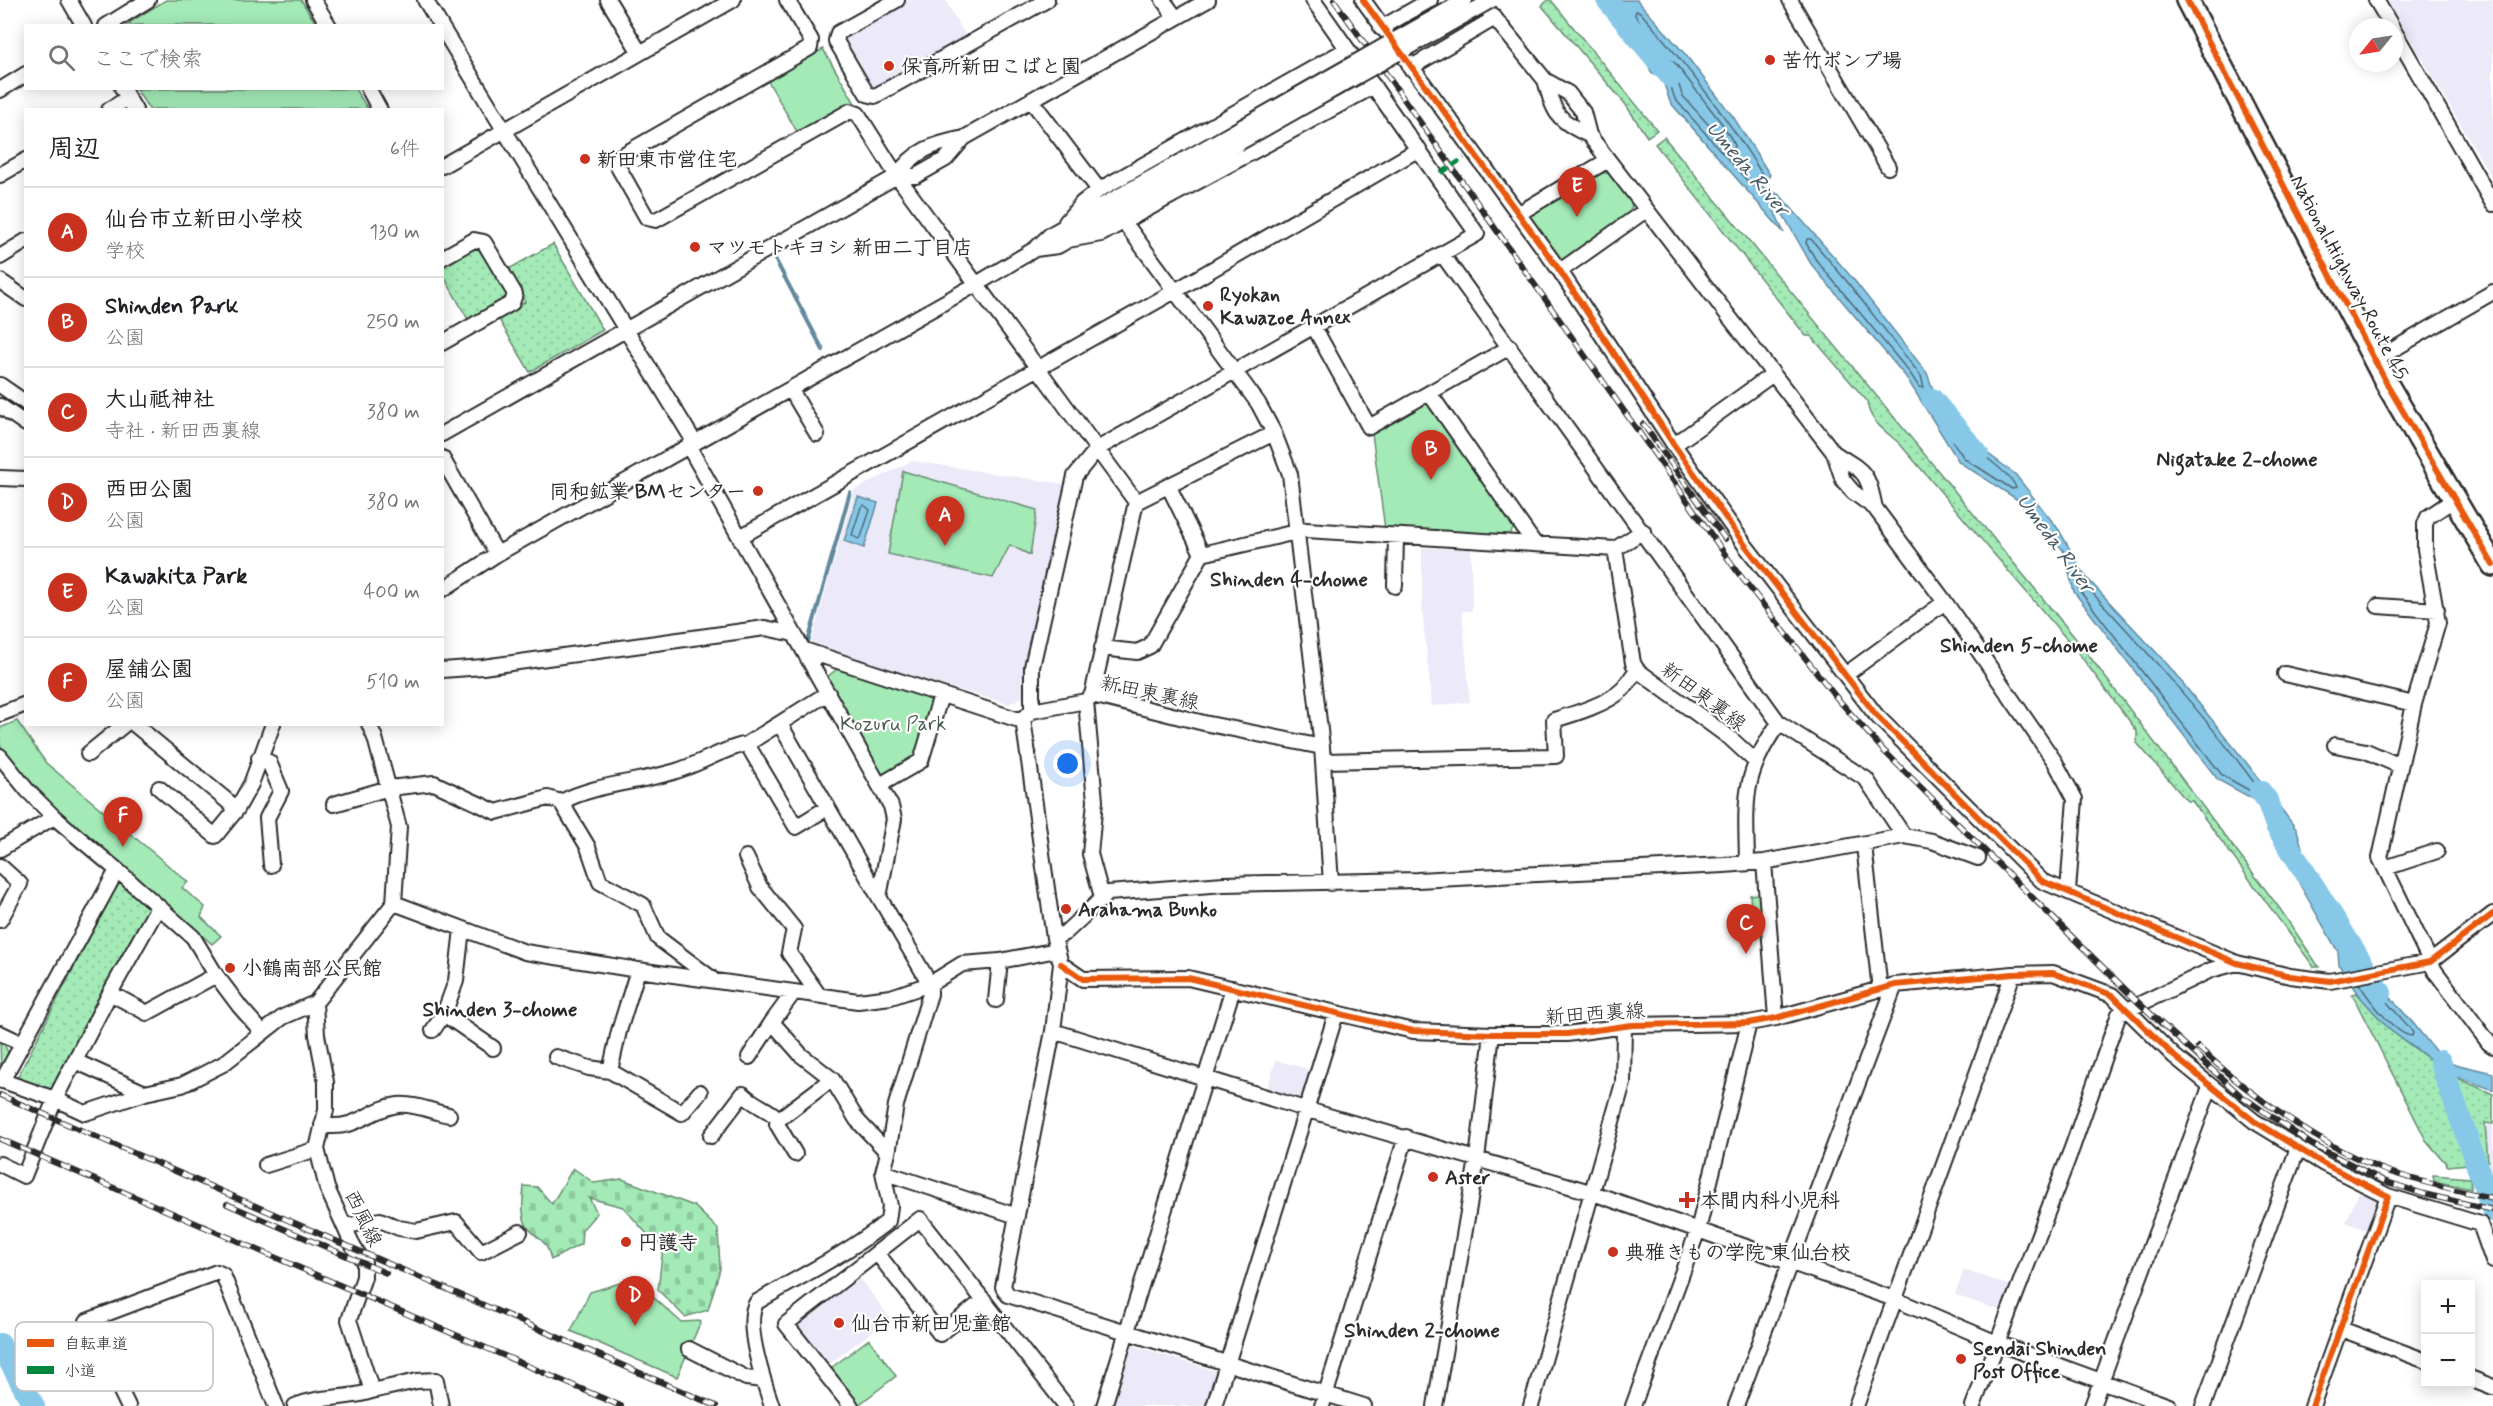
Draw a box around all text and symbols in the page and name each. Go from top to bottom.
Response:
north arrow [2349,18,2403,72]
search box [24,24,444,90]
icon: search [45,41,78,74]
text: ここで検索 [93,46,203,74]
place label: 苦竹ポンプ場 [1782,48,1902,75]
marker: 苦竹ポンプ場 [1763,53,1777,67]
place label: 保育所新田こばと園 [901,54,1081,81]
marker: 保育所新田こばと園 [882,59,896,73]
water label: Umeda River [1699,115,1797,225]
text: 周辺 [48,133,100,167]
text: 6件 [390,136,420,163]
place label: 新田東市営住宅 [597,147,737,174]
marker: 新田東市営住宅 [578,152,592,166]
pin: E [1558,168,1596,217]
street label: National Highway Route 45 [2283,170,2414,385]
text: 仙台市立新田小学校 [105,206,303,234]
text: A [61,219,74,246]
text: 130 m [369,219,420,246]
place label: マツモトキヨシ 新田二丁目店 [707,235,972,262]
text: 学校 [105,238,145,265]
marker: マツモトキヨシ 新田二丁目店 [688,240,702,254]
place label: Ryokan Kawazoe Annex [1220,282,1351,332]
text: Shinden Park [105,293,239,321]
marker: Ryokan Kawazoe Annex [1201,299,1215,313]
text: B [61,309,74,336]
text: 250 m [366,309,420,336]
text: 公園 [105,325,145,352]
text: 大山祗神社 [105,386,215,414]
text: C [60,399,75,426]
text: 380 m [367,399,420,426]
text: 寺社 · 新田西裏線 [105,418,260,445]
pin: B [1412,430,1450,480]
district label: Nigatake 2-chome [2156,446,2318,476]
text: 西田公園 [105,476,193,504]
place label: 同和鉱業 BMセンター [549,479,746,506]
marker: 同和鉱業 BMセンター [751,484,765,498]
text: D [61,489,74,516]
text: 380 m [367,489,420,516]
water label: Umeda River [2010,489,2102,601]
pin: A [926,496,964,546]
text: 公園 [105,508,145,535]
text: Kawakita Park [105,563,247,591]
district label: Shinden 4-chome [1210,566,1368,594]
text: E [62,579,73,606]
text: 400 m [364,579,420,606]
text: 公園 [105,595,145,622]
district label: Shinden 5-chome [1940,632,2098,660]
text: 屋舗公園 [105,656,193,684]
street label: 新田東裏線 [1655,656,1751,738]
text: F [62,669,73,696]
text: 510 m [366,669,420,696]
street label: 新田東裏線 [1098,670,1201,717]
text: 公園 [105,688,145,715]
park label: Kozuru Park [840,711,946,738]
your location [1053,749,1082,778]
pin: F [104,798,142,847]
place label: Arahama Bunko [1078,897,1217,924]
marker: Arahama Bunko [1059,902,1073,916]
pin: C [1726,904,1766,954]
place label: 小鶴南部公民館 [242,956,382,983]
marker: 小鶴南部公民館 [223,961,237,975]
district label: Shinden 3-chome [422,996,578,1024]
street label: 新田西裏線 [1544,998,1646,1031]
place label: Aster [1445,1165,1491,1192]
marker: Aster [1426,1170,1440,1184]
street label: 西風線 [337,1186,388,1252]
place label: 本間内科小児科 [1700,1188,1840,1215]
marker: 本間内科小児科 [1678,1191,1696,1209]
place label: 円護寺 [638,1230,698,1257]
marker: 円護寺 [619,1235,633,1249]
place label: 典雅きもの学院 東仙台校 [1625,1240,1850,1267]
marker: 典雅きもの学院 東仙台校 [1606,1245,1620,1259]
pin: D [616,1276,654,1326]
map controls [2421,1280,2475,1388]
button: + [2421,1280,2475,1334]
place label: 仙台市新田児童館 [851,1311,1011,1338]
marker: 仙台市新田児童館 [832,1316,846,1330]
district label: Shinden 2-chome [1344,1317,1500,1345]
legend [15,1322,213,1391]
text: 自転車道 [64,1334,128,1355]
button: − [2421,1334,2475,1388]
place label: Sendai Shinden Post Office [1973,1336,2107,1386]
marker: Sendai Shinden Post Office [1954,1352,1968,1366]
text: 小道 [64,1361,96,1382]

